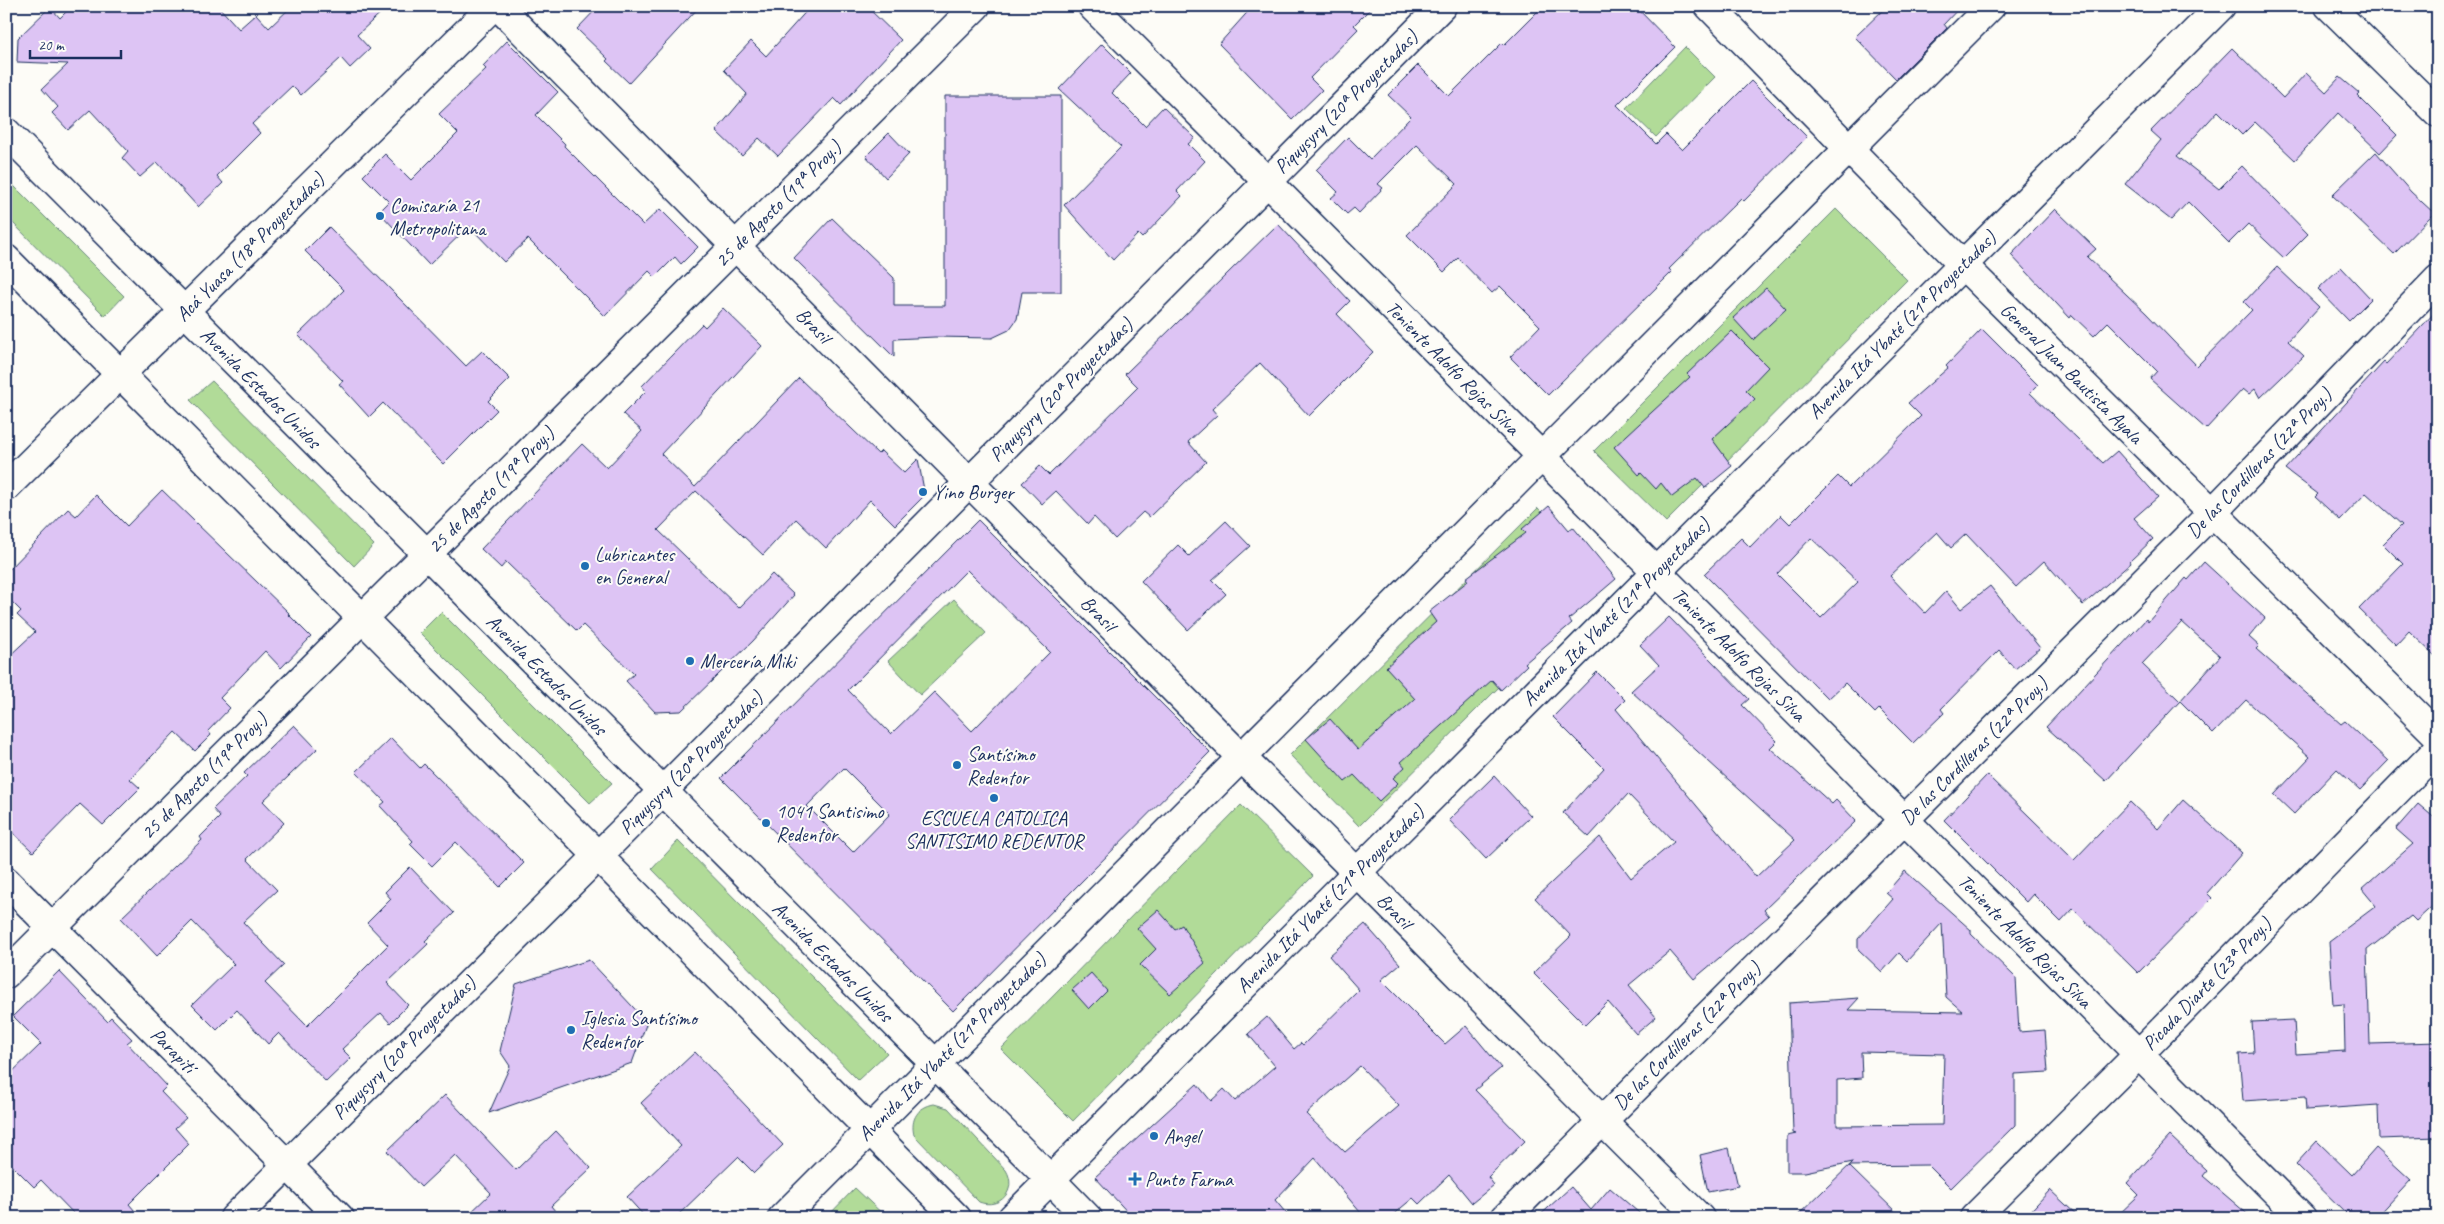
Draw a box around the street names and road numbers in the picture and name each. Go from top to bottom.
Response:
street label: Piquysyry (20ª Proyectadas) [1269,24,1424,179]
street label: 25 de Agosto (19ª Proy.) [709,134,848,273]
street label: Acá Yuasa (18ª Proyectadas) [170,166,331,327]
street label: Avenida Itá Ybaté (21ª Proyectadas) [1803,225,2002,424]
street label: Teniente Adolfo Rojas Silva [1381,295,1526,441]
street label: General Juan Bautista Ayala [1995,297,2150,450]
street label: Brasil [791,302,839,351]
street label: Piquysyry (20ª Proyectadas) [984,312,1139,467]
street label: Avenida Estados Unidos [195,322,328,455]
street label: De las Cordilleras (22ª Proy.) [2181,382,2338,543]
street label: 25 de Agosto (19ª Proy.) [422,420,561,559]
street label: Avenida Itá Ybaté (21ª Proyectadas) [1517,512,1716,711]
street label: Teniente Adolfo Rojas Silva [1667,582,1812,727]
street label: Brasil [1076,590,1124,639]
street label: Avenida Estados Unidos [481,609,614,742]
street label: De las Cordilleras (22ª Proy.) [1895,671,2054,830]
street label: Piquysyry (20ª Proyectadas) [614,685,769,840]
street label: 25 de Agosto (19ª Proy.) [135,706,274,845]
street label: Avenida Itá Ybaté (21ª Proyectadas) [1231,799,1430,998]
street label: Teniente Adolfo Rojas Silva [1953,868,2098,1014]
street label: Brasil [1372,888,1420,936]
street label: Avenida Estados Unidos [767,896,900,1028]
street label: Picada Diarte (23ª Proy.) [2137,911,2278,1056]
street label: Avenida Itá Ybaté (21ª Proyectadas) [853,947,1052,1146]
street label: De las Cordilleras (22ª Proy.) [1608,956,1767,1115]
street label: Piquysyry (20ª Proyectadas) [327,970,482,1125]
street label: Parapití [146,1022,204,1081]

